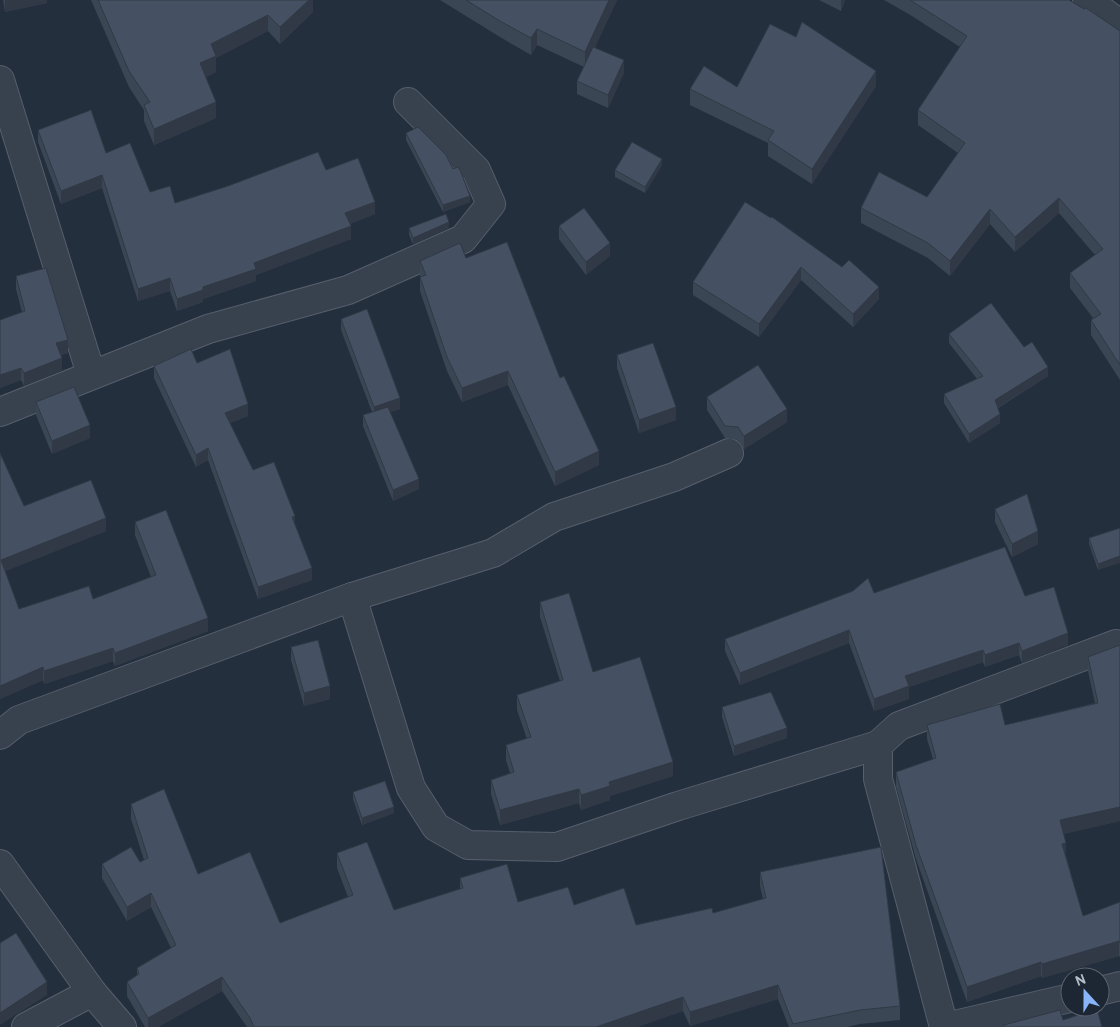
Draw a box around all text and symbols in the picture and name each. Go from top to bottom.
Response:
north arrow [1060,967,1110,1017]
text: N [1073,972,1089,991]

